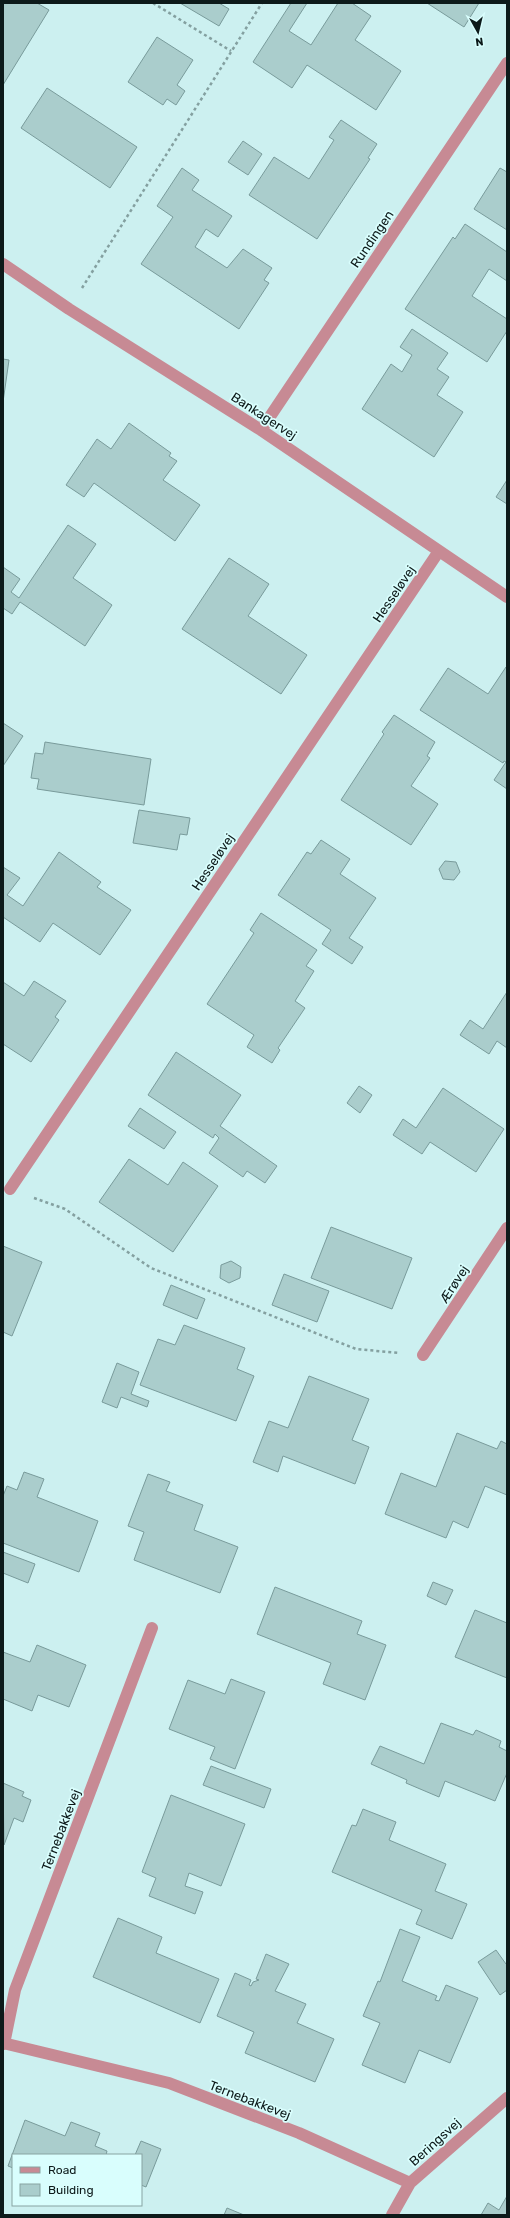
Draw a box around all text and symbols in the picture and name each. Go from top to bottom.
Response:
north arrow [458,12,498,52]
text: N [474,34,484,48]
street label: Rundingen [347,207,397,271]
street label: Bankagervej [228,389,300,444]
street label: Hesseløvej [370,563,418,625]
street label: Hesseløvej [189,831,237,893]
street label: Ærøvej [436,1262,472,1306]
street label: Ternebakkevej [39,1787,83,1873]
street label: Ternebakkevej [207,2078,293,2122]
street label: Beringsvej [406,2115,464,2170]
legend [12,2154,142,2206]
text: Road [48,2163,76,2177]
text: Building [48,2183,94,2197]

